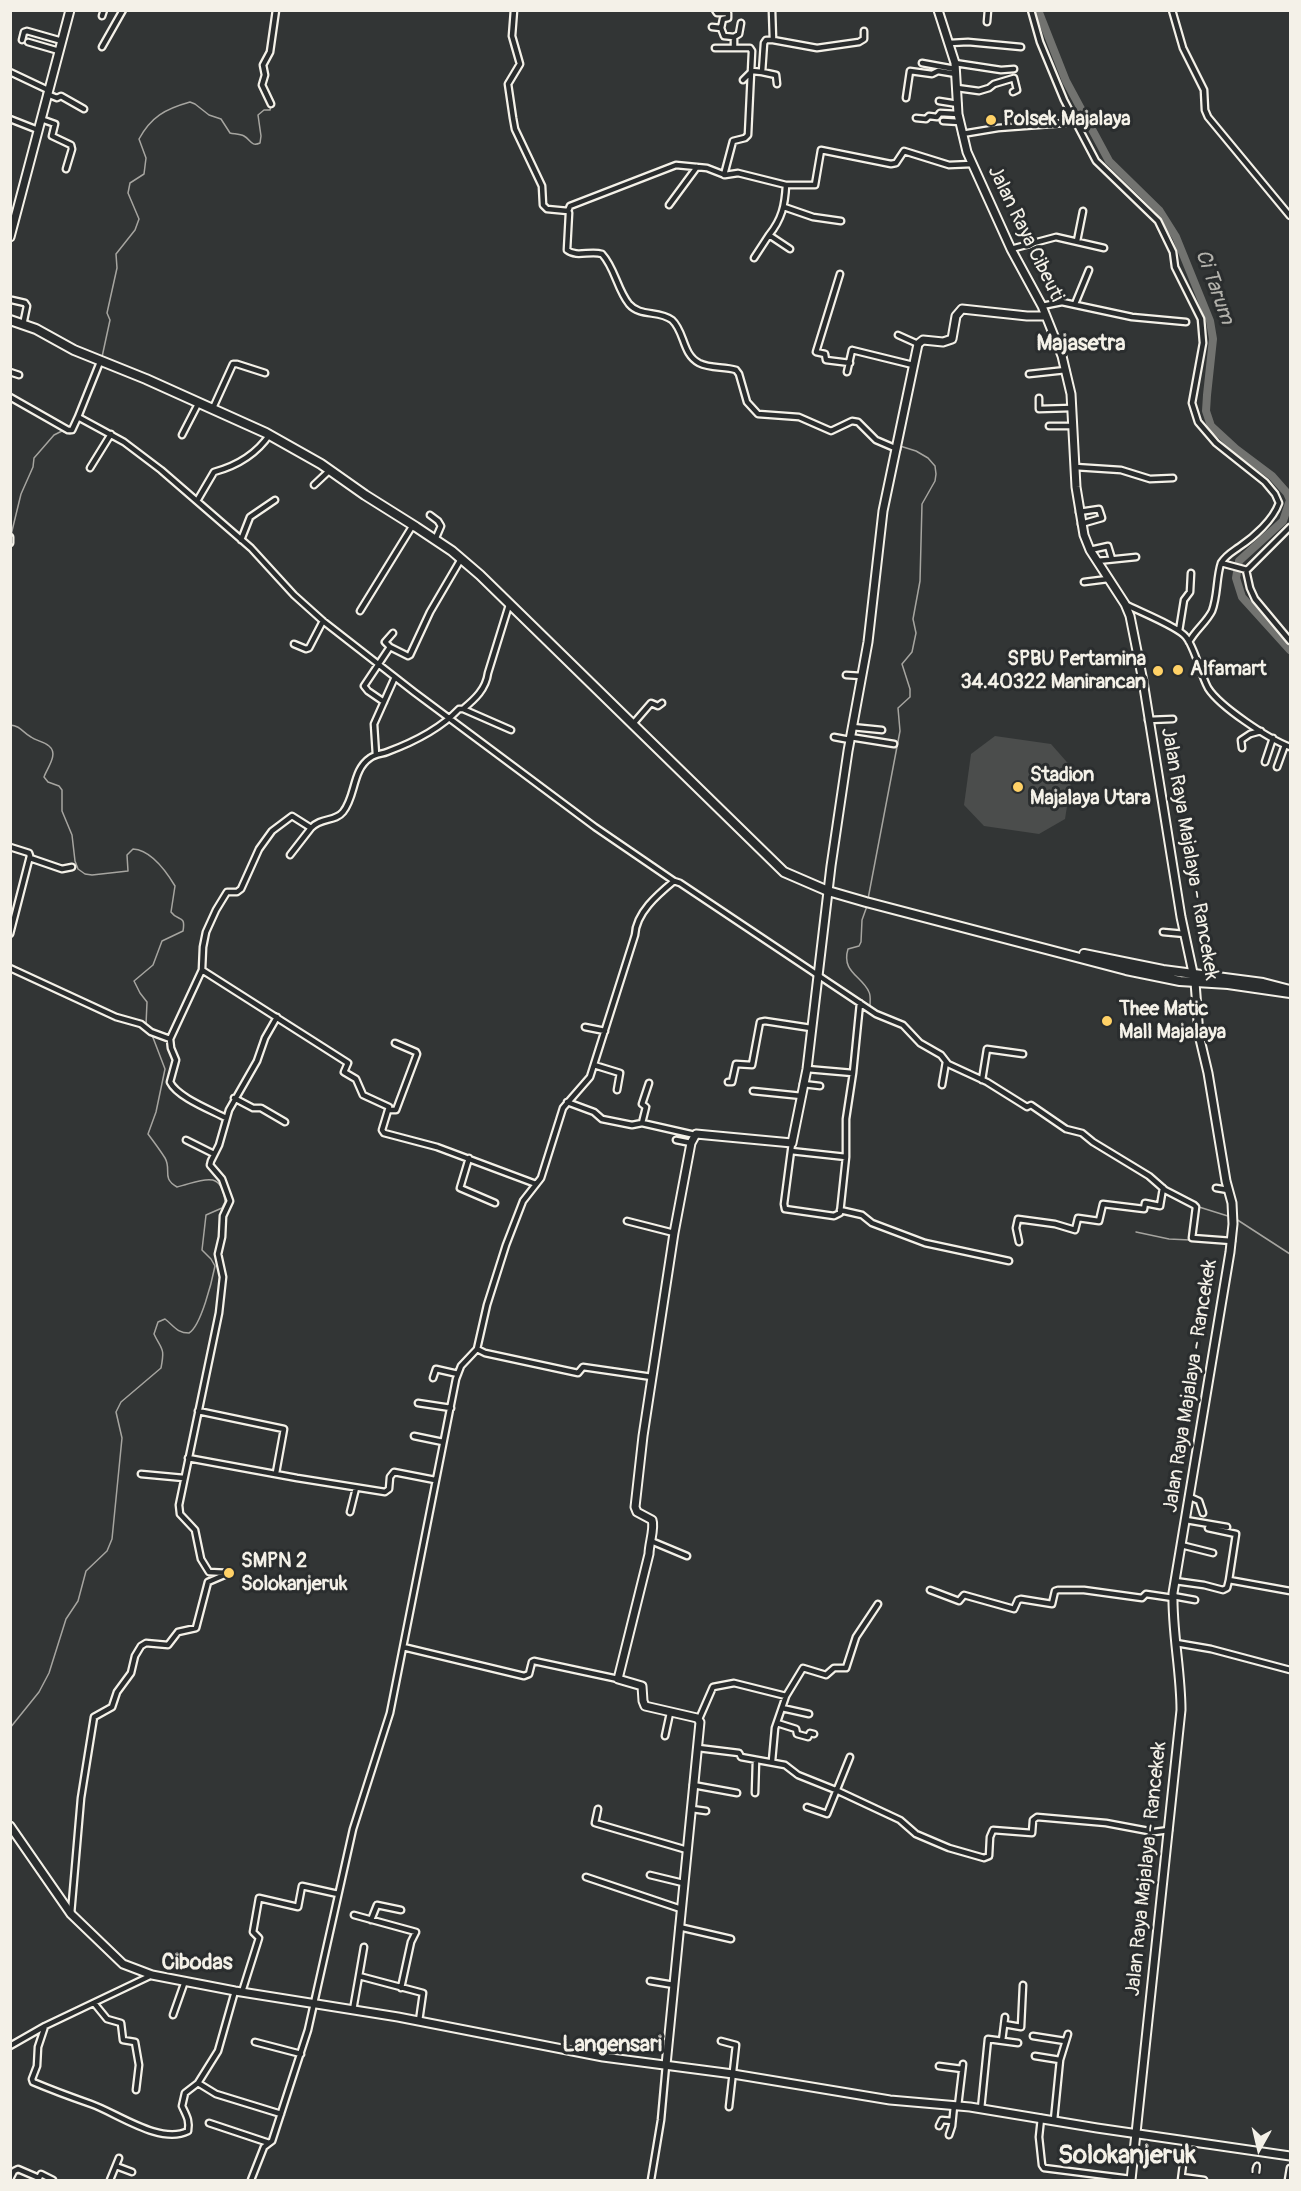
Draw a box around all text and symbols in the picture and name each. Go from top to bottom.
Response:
place label: Polsek Majalaya [1003,108,1131,132]
marker: Polsek Majalaya [984,113,998,127]
street label: Jalan Raya Cibeuti [982,162,1068,306]
water label: Ci Tarum [1189,246,1239,328]
district label: Majasetra [1037,331,1125,357]
place label: SPBU Pertamina 34.40322 Manirancan [960,648,1146,695]
place label: Alfamart [1190,658,1267,682]
marker: Alfamart [1171,663,1185,677]
marker: SPBU Pertamina 34.40322 Manirancan [1151,664,1165,678]
street label: Jalan Raya Majalaya - Rancekek [1155,726,1223,982]
place label: Stadion Majalaya Utara [1030,764,1151,811]
marker: Stadion Majalaya Utara [1011,780,1025,794]
place label: Thee Matic Mall Majalaya [1119,998,1226,1045]
marker: Thee Matic Mall Majalaya [1100,1014,1114,1028]
street label: Jalan Raya Majalaya - Rancekek [1159,1258,1223,1514]
place label: SMPN 2 Solokanjeruk [241,1550,347,1597]
marker: SMPN 2 Solokanjeruk [222,1566,236,1580]
street label: Jalan Raya Majalaya - Rancekek [1122,1740,1172,1998]
district label: Cibodas [162,1950,232,1976]
district label: Langensari [562,2032,662,2058]
north arrow [1229,2119,1289,2179]
district label: Solokanjeruk [1058,2140,1196,2172]
text: U [1250,2156,1263,2177]

